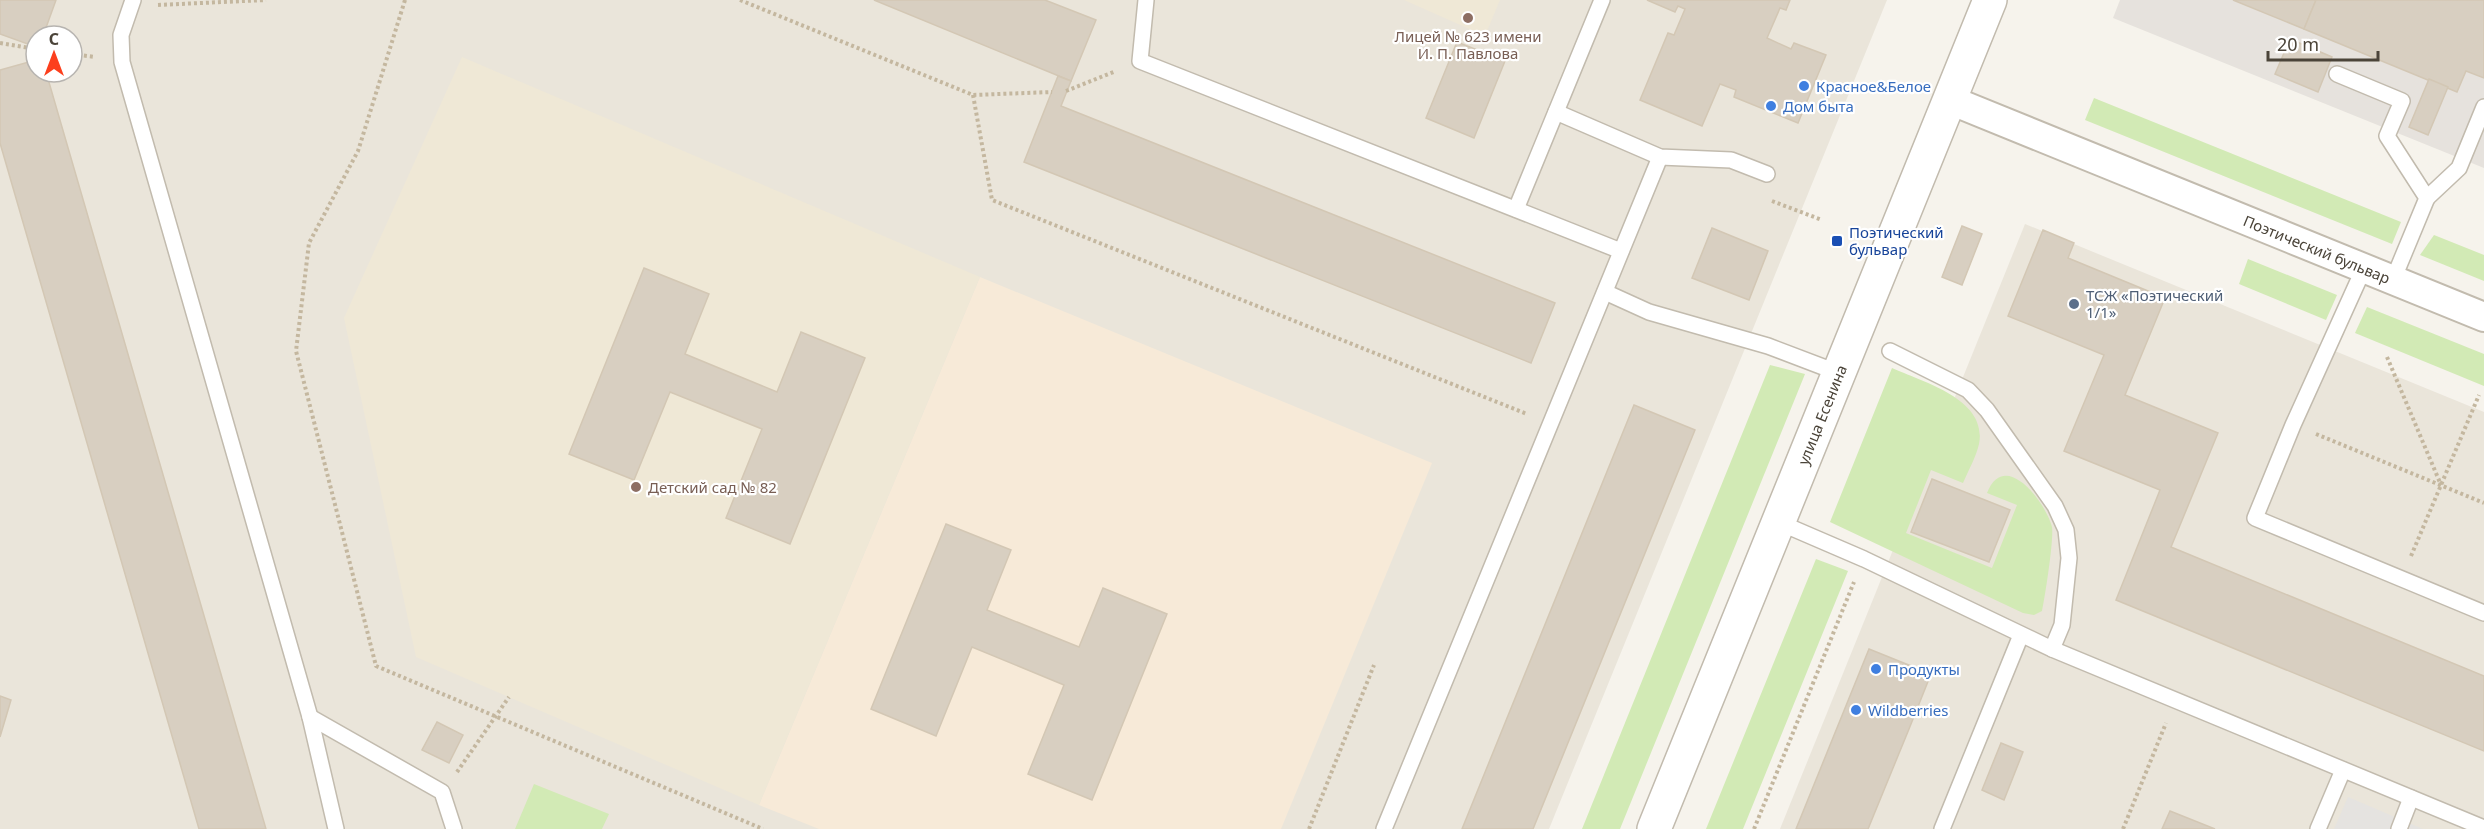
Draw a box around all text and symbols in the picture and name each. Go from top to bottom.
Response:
marker: Лицей № 623 имени И. П. Павлова [1461,11,1475,25]
north arrow [24,24,84,84]
scale bar [2268,24,2378,62]
place label: Лицей № 623 имени И. П. Павлова [1395,26,1541,63]
text: С [49,28,59,50]
text: 20 m [2277,32,2319,56]
place label: Красное&Белое [1816,76,1931,96]
marker: Красное&Белое [1797,79,1811,93]
place label: Дом быта [1783,96,1854,116]
marker: Дом быта [1764,99,1778,113]
street label: Поэтический бульвар [2240,210,2393,288]
place label: Поэтический бульвар [1849,222,1944,259]
marker: Поэтический бульвар [1830,234,1844,248]
place label: ТСЖ «Поэтический 1/1» [2086,285,2223,322]
marker: ТСЖ «Поэтический 1/1» [2067,297,2081,311]
street label: улица Есенина [1793,362,1851,468]
place label: Детский сад № 82 [648,477,777,497]
marker: Детский сад № 82 [629,480,643,494]
place label: Продукты [1888,659,1960,679]
marker: Продукты [1869,662,1883,676]
place label: Wildberries [1868,700,1949,720]
marker: Wildberries [1849,703,1863,717]

